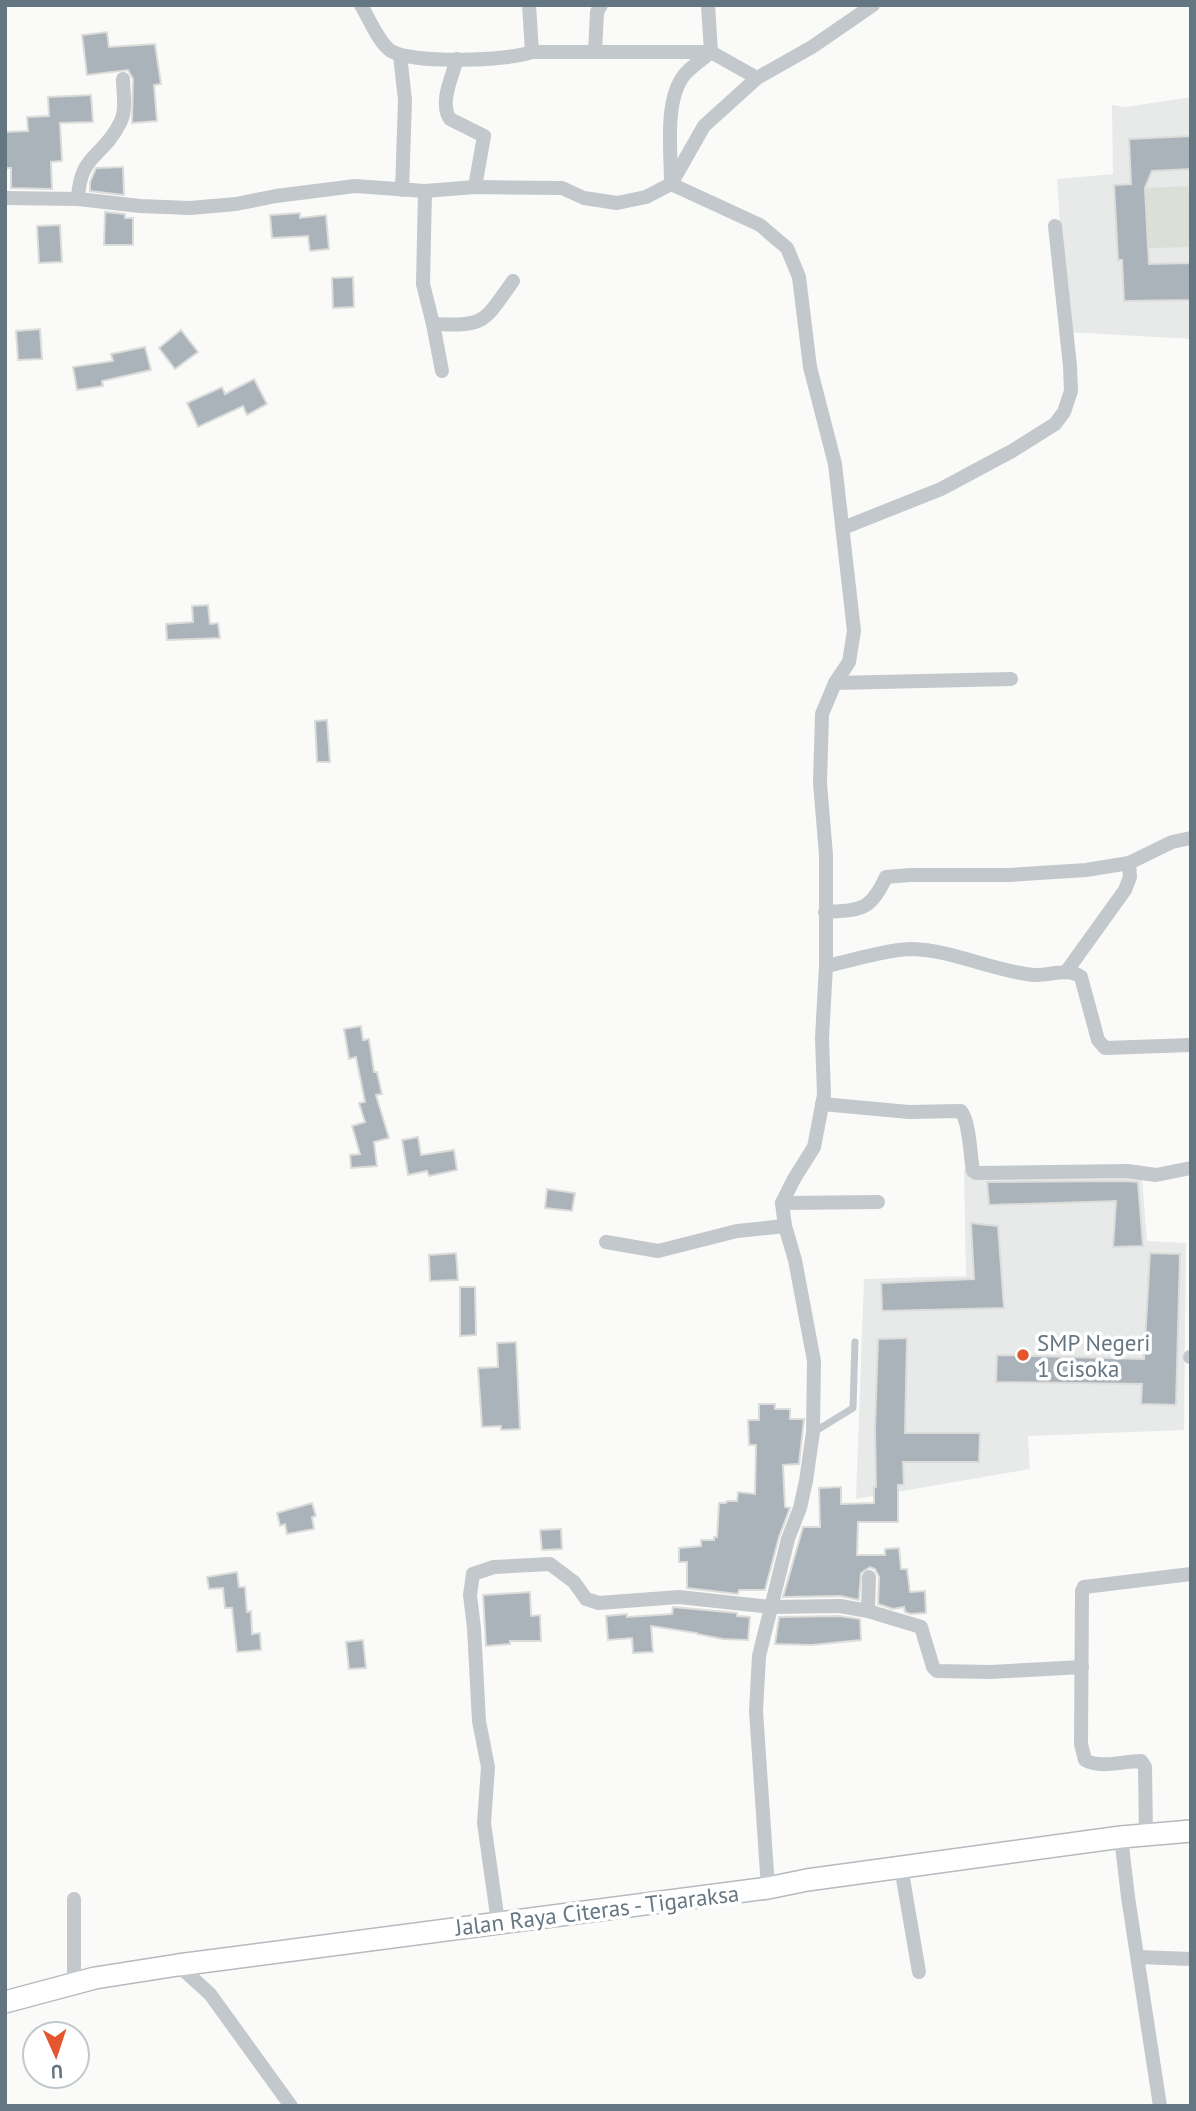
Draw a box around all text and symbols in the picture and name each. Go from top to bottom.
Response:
place label: SMP Negeri 1 Cisoka [1037,1328,1150,1383]
marker: SMP Negeri 1 Cisoka [1015,1347,1031,1363]
street label: Jalan Raya Citeras - Tigaraksa [452,1878,741,1942]
north arrow [21,2020,91,2090]
text: U [50,2060,63,2084]

